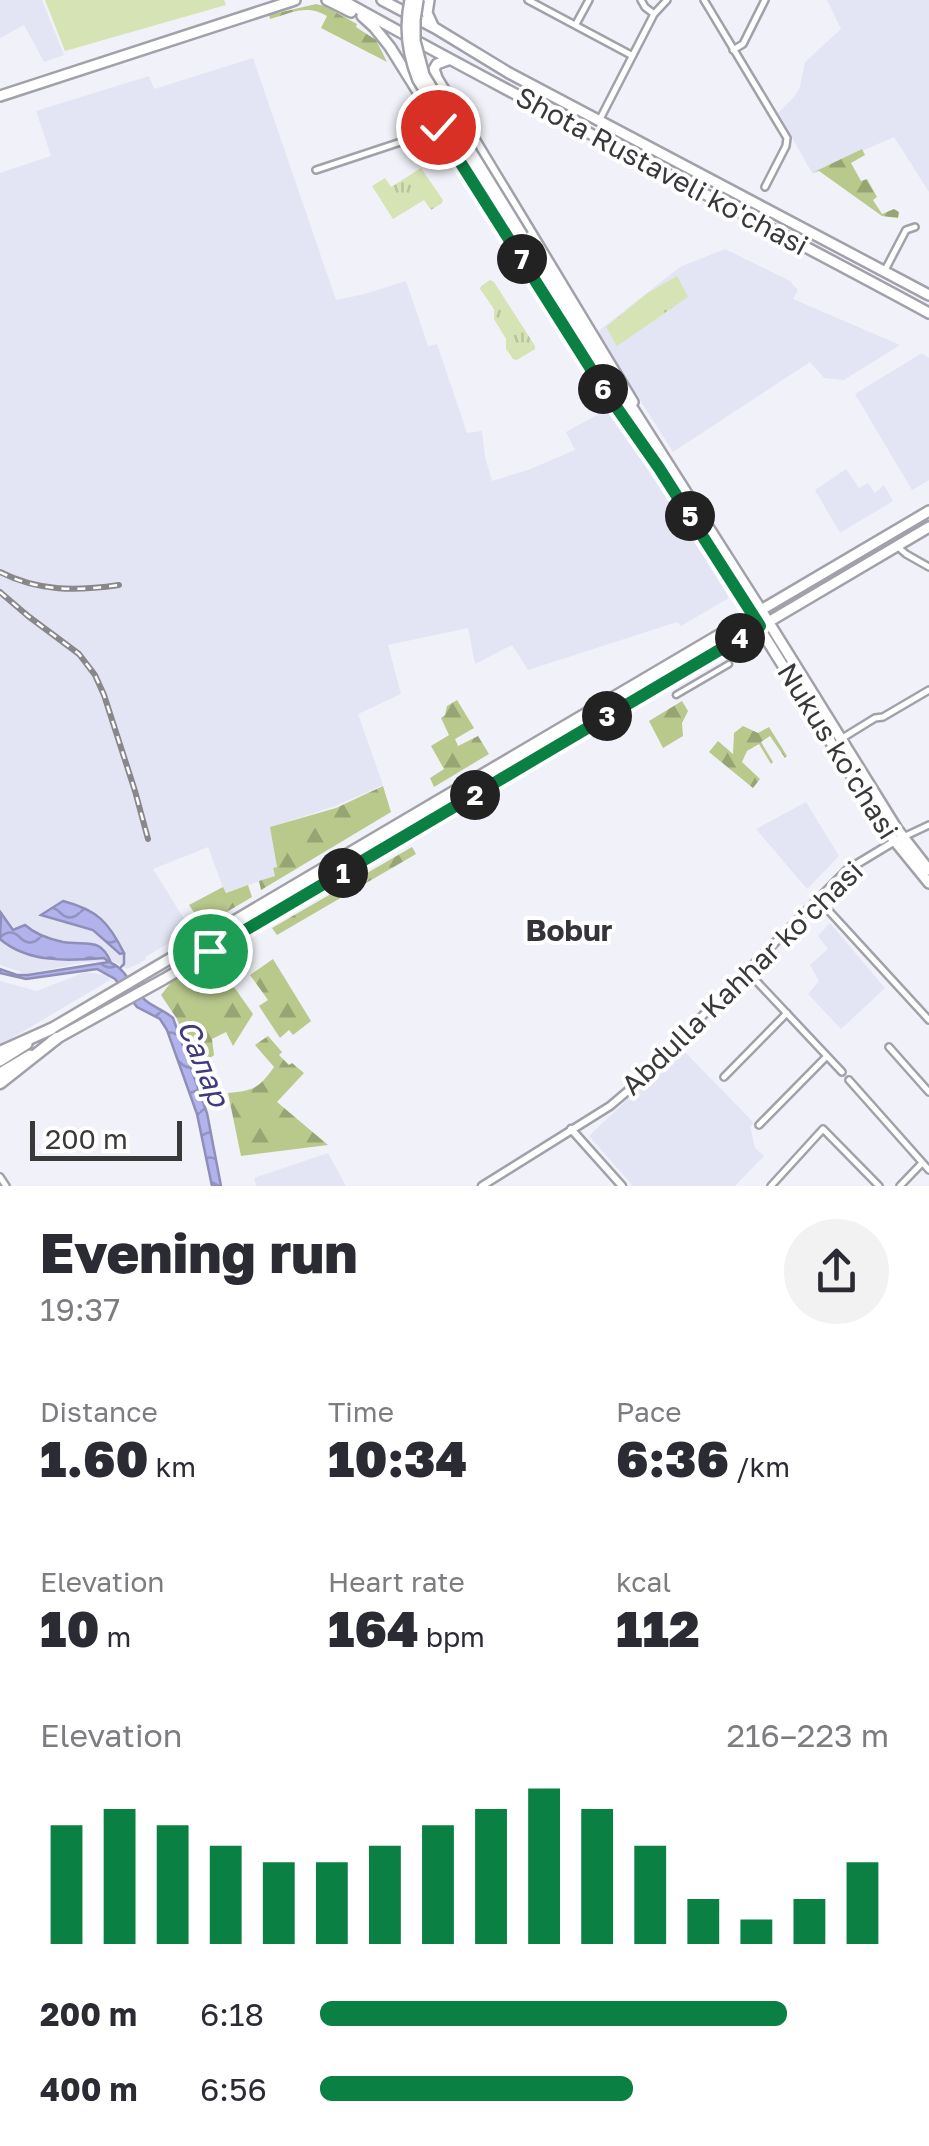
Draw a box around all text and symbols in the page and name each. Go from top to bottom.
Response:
street label: Shota Rustaveli ko'chasi [511,80,814,262]
pin [396,85,481,170]
icon: check [411,100,466,155]
pin: 7 [497,234,547,284]
text: 7 [514,242,530,275]
pin: 6 [578,364,628,414]
text: 6 [594,372,612,405]
pin: 5 [665,491,715,541]
text: 5 [681,499,699,532]
pin: 4 [715,613,765,663]
text: 4 [731,621,749,654]
street label: Nukus ko'chasi [771,657,906,845]
pin: 3 [582,691,632,741]
text: 3 [598,699,616,732]
pin: 2 [450,770,500,820]
text: 2 [466,778,484,811]
pin: 1 [318,848,368,898]
street label: Abdulla Kahhar ko'chasi [614,854,869,1101]
text: 1 [336,856,350,889]
pin [168,909,253,994]
district label: Bobur [525,912,613,948]
icon: arrive [183,924,238,979]
water label: Салар [170,1014,238,1114]
scale bar [30,1116,182,1160]
text: 200 m [45,1122,128,1155]
text: Evening run [40,1219,358,1285]
button: share [784,1219,889,1324]
text: 19:37 [40,1290,120,1328]
text: Distance [40,1395,158,1428]
text: Time [328,1395,394,1428]
text: Pace [616,1395,681,1428]
text: 1.60 [40,1428,148,1488]
text: 10:34 [328,1428,467,1488]
text: 6:36 [616,1428,729,1488]
text: km [148,1450,196,1483]
text: /km [729,1450,790,1483]
text: Elevation [40,1565,165,1598]
text: Heart rate [328,1565,465,1598]
text: kcal [616,1565,671,1598]
text: 10 [40,1598,99,1658]
text: 164 [328,1598,419,1658]
text: 112 [616,1598,700,1658]
text: m [99,1620,131,1653]
text: bpm [419,1620,485,1653]
text: Elevation [40,1716,182,1754]
text: 216–223 m [726,1716,889,1754]
text: 200 m [40,1995,137,2033]
text: 6:18 [200,1995,264,2033]
text: 400 m [40,2070,138,2108]
text: 6:56 [200,2070,267,2108]

